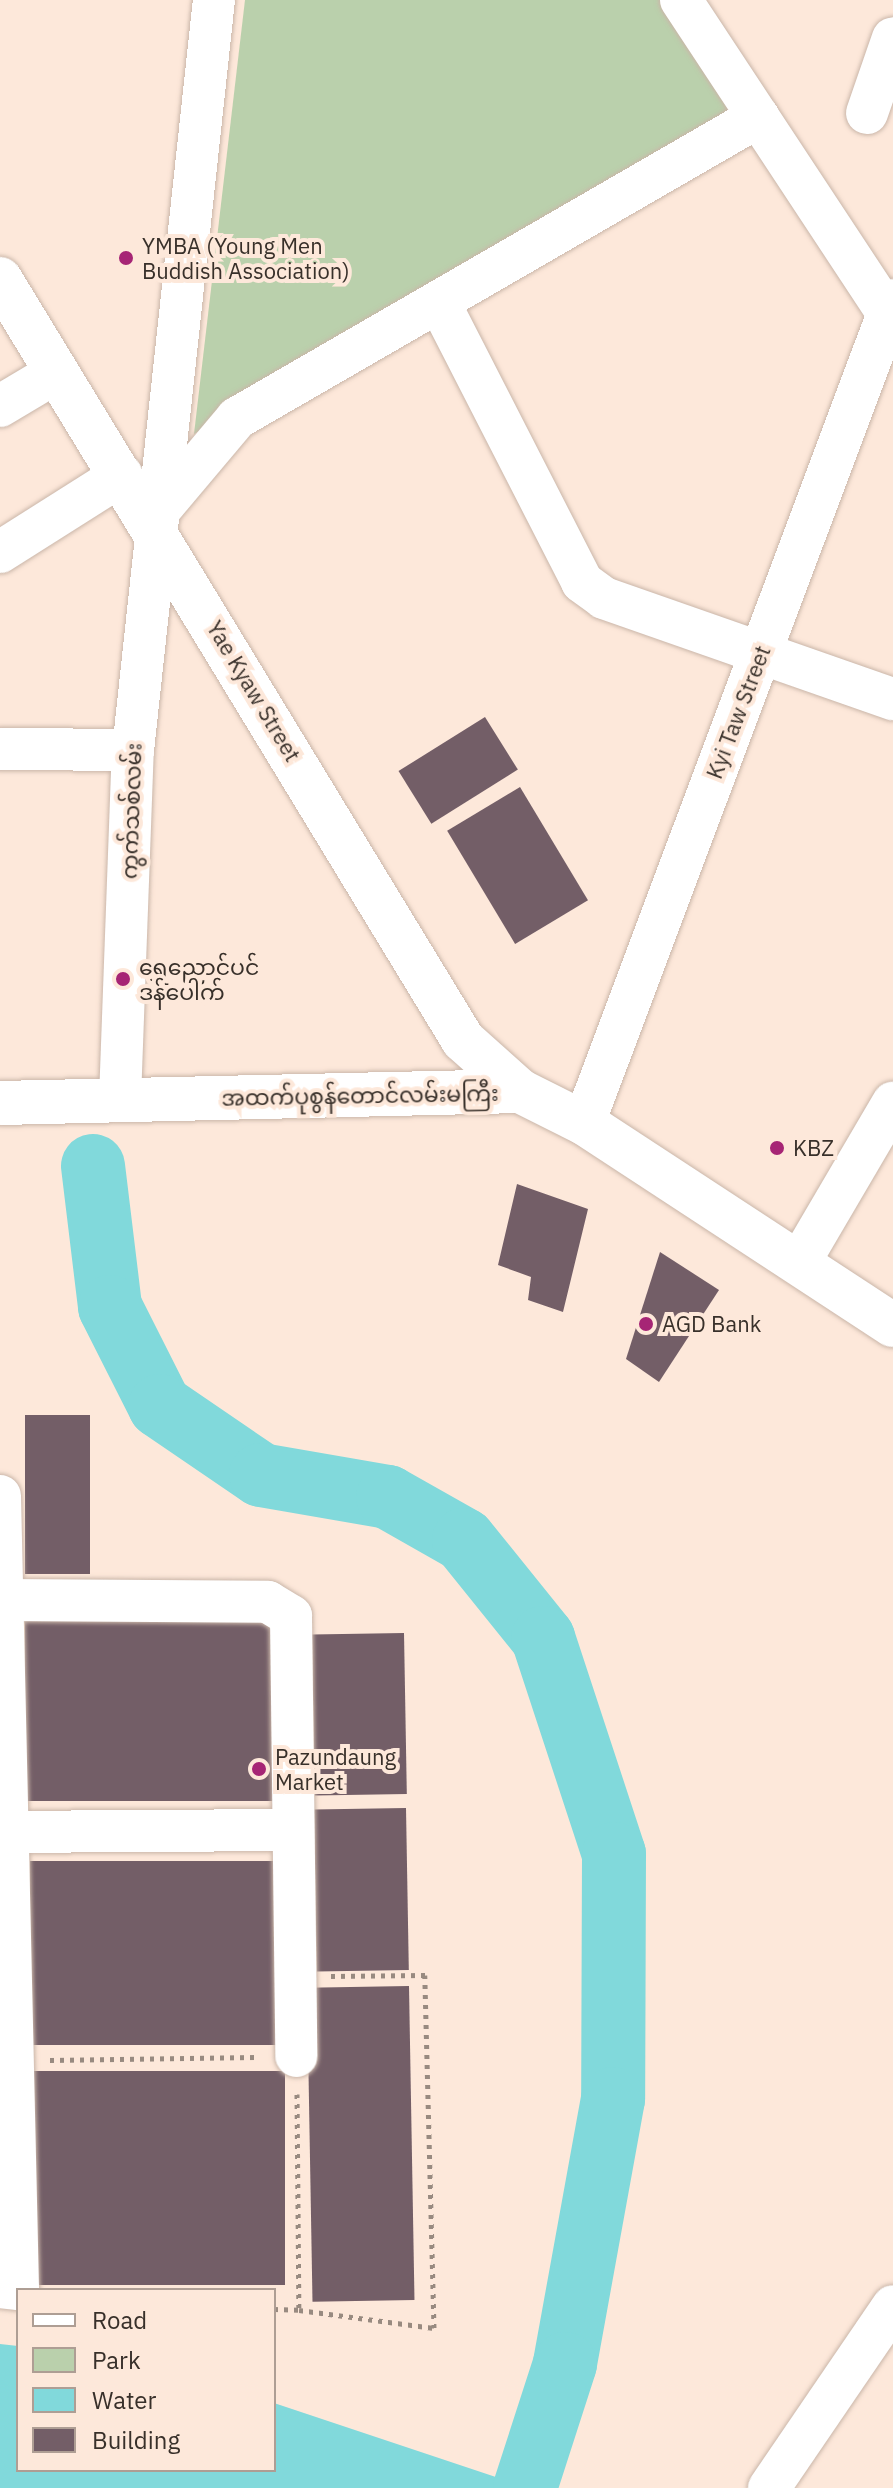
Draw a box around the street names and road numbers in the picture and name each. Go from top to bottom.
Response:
street label: Yae Kyaw Street [202,616,306,766]
street label: Kyi Taw Street [700,642,776,782]
street label: ကွက်သစ်လမ်း [115,742,147,880]
street label: အထက်ပုစွန်တောင်လမ်းမကြီး [221,1079,499,1111]

